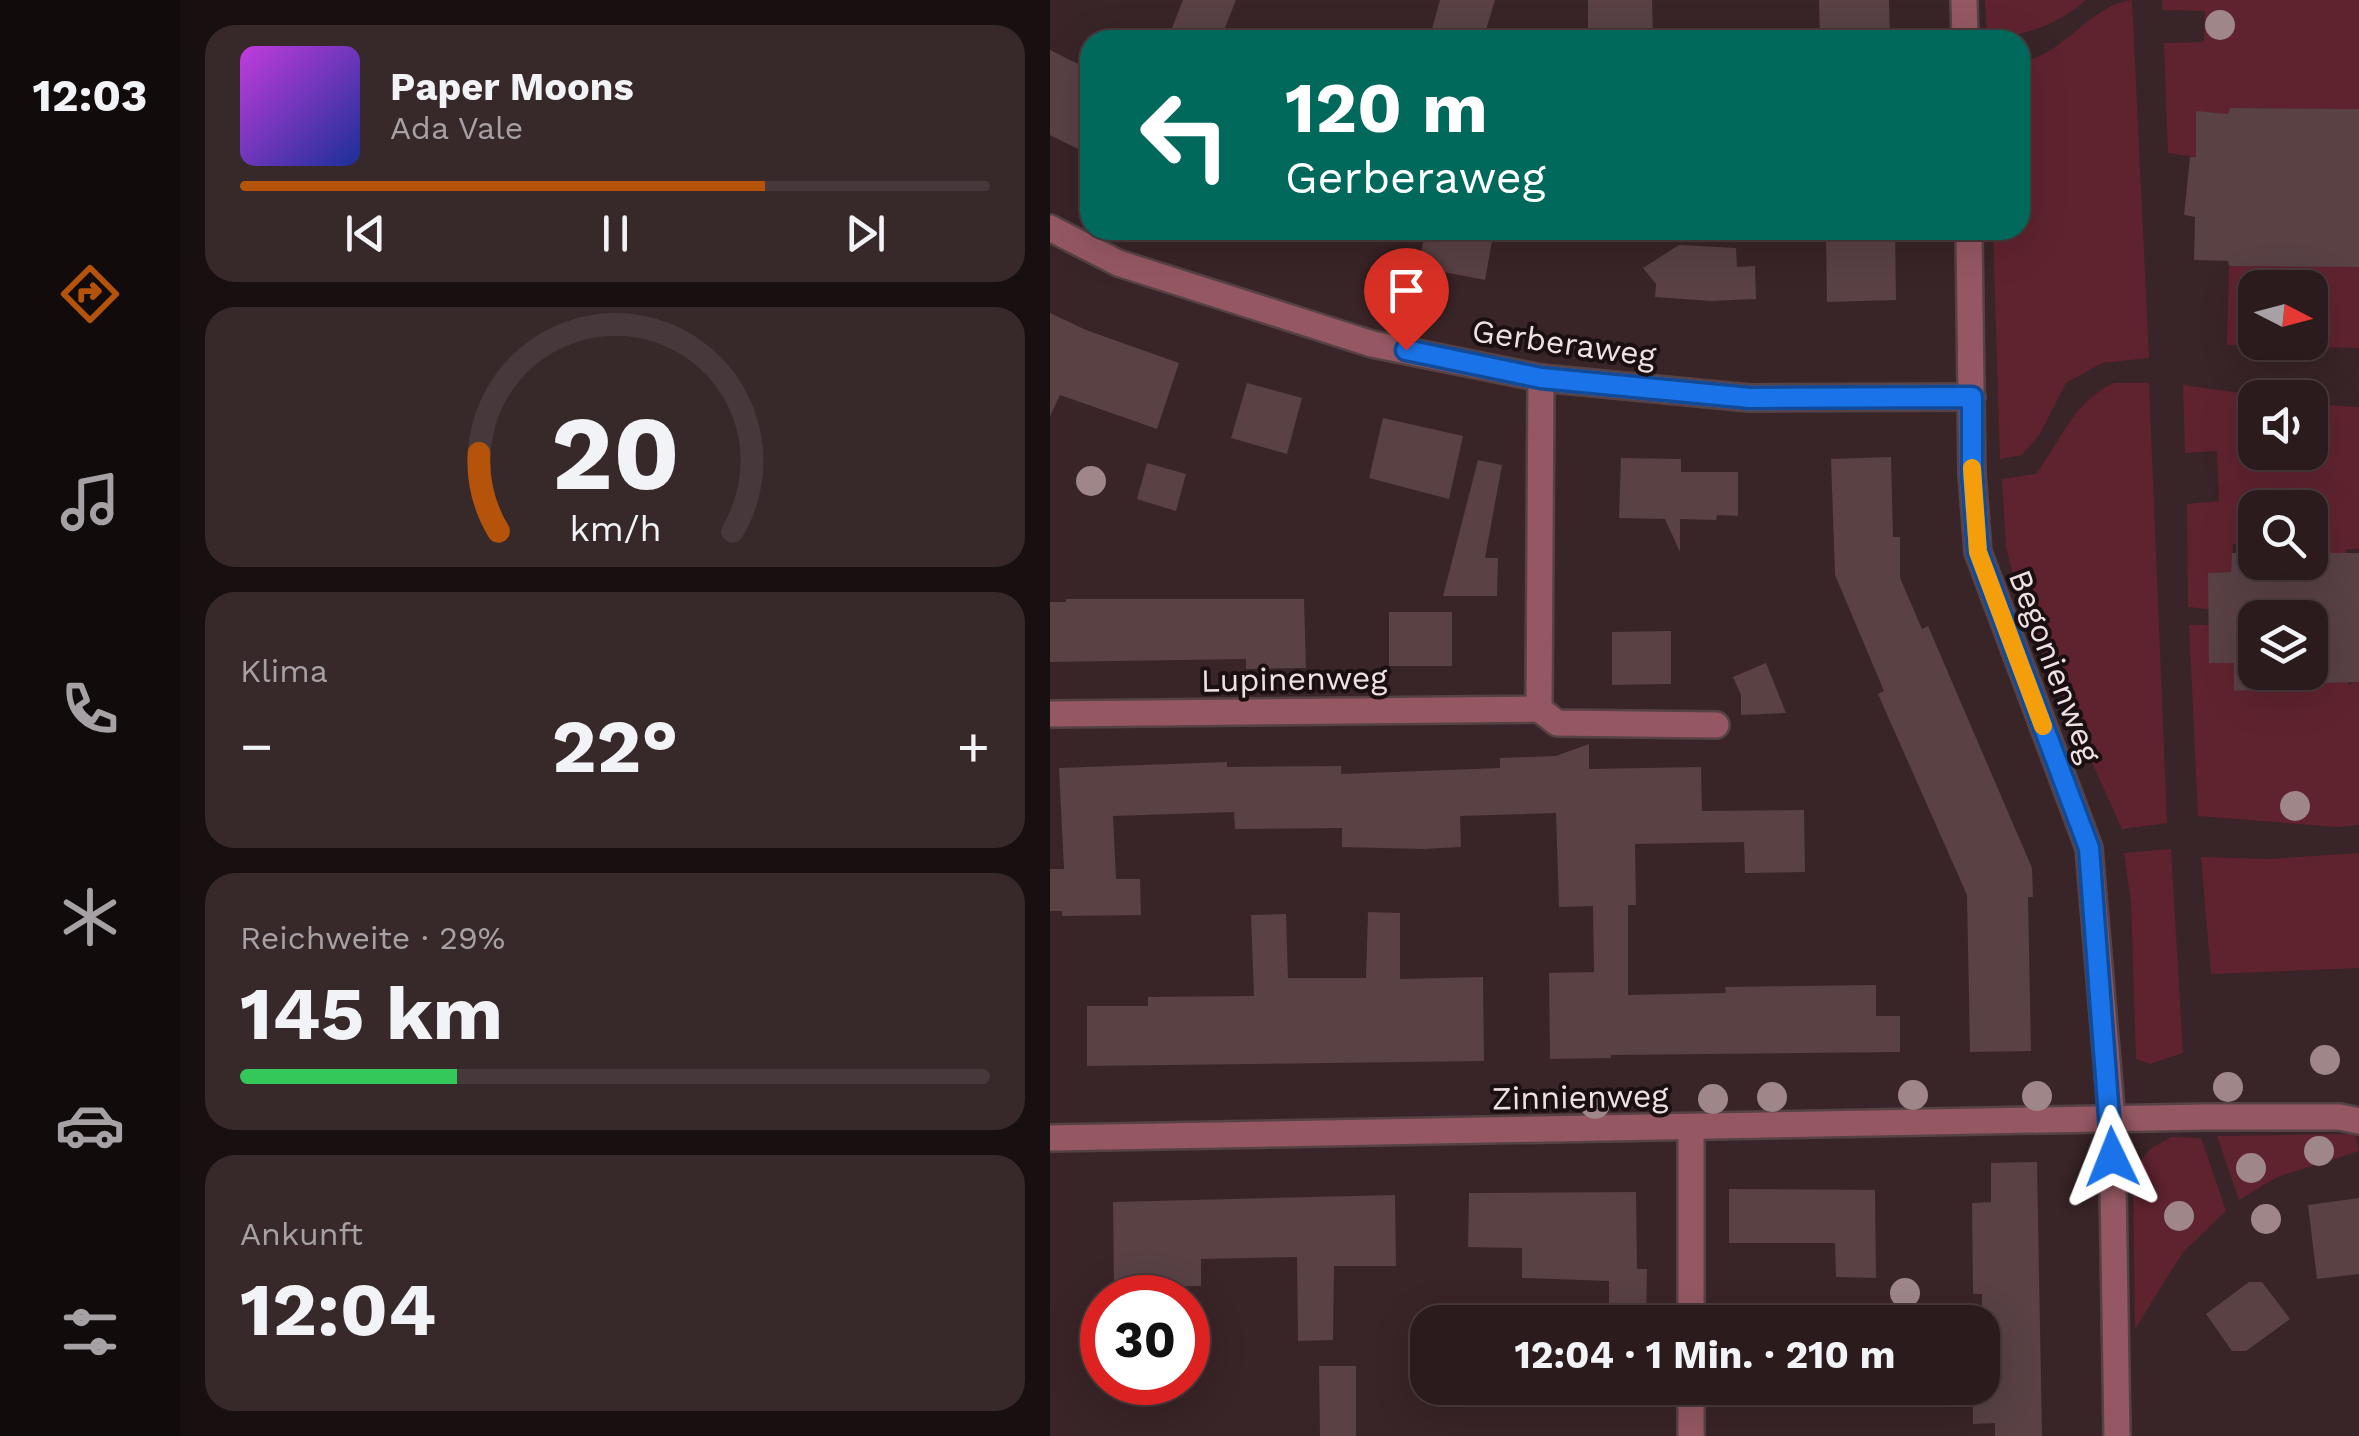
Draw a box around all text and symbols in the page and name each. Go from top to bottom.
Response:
text: Paper Moons [390,65,634,109]
text: 120 m [1285,67,1488,149]
text: 12:03 [32,69,148,122]
icon: left [1120,70,1250,200]
text: Ada Vale [390,109,523,147]
text: Gerberaweg [1285,151,1546,204]
icon: previous [338,206,393,261]
icon: pause [588,206,643,261]
icon: next [838,206,893,261]
pin [1364,248,1449,351]
icon: directions [55,259,125,329]
icon: arrive [1379,263,1434,318]
north arrow [2238,270,2328,360]
map controls [2238,270,2328,690]
street label: Gerberaweg [1470,311,1659,375]
button: sound [2238,380,2328,470]
text: 20 [551,392,679,514]
icon: music [55,467,125,537]
button: search [2238,490,2328,580]
text: km/h [569,508,661,550]
street label: Begonienweg [2001,564,2110,769]
button: layers [2238,600,2328,690]
text: Klima [240,652,328,690]
street label: Lupinenweg [1200,658,1389,700]
icon: phone [55,674,125,744]
text: 22° [552,702,678,790]
text: − [240,714,273,778]
text: + [957,714,990,778]
icon: climate [55,882,125,952]
text: Reichweite · 29% [240,919,505,957]
text: 145 km [240,969,503,1057]
street label: Zinnienweg [1491,1076,1670,1118]
icon: car [55,1090,125,1160]
position arrow [2060,1105,2164,1209]
text: Ankunft [240,1215,363,1253]
text: 12:04 [240,1265,436,1353]
speed limit sign: 30 [1080,1275,1210,1405]
icon: filters [55,1297,125,1367]
text: 12:04 · 1 Min. · 210 m [1514,1333,1896,1377]

